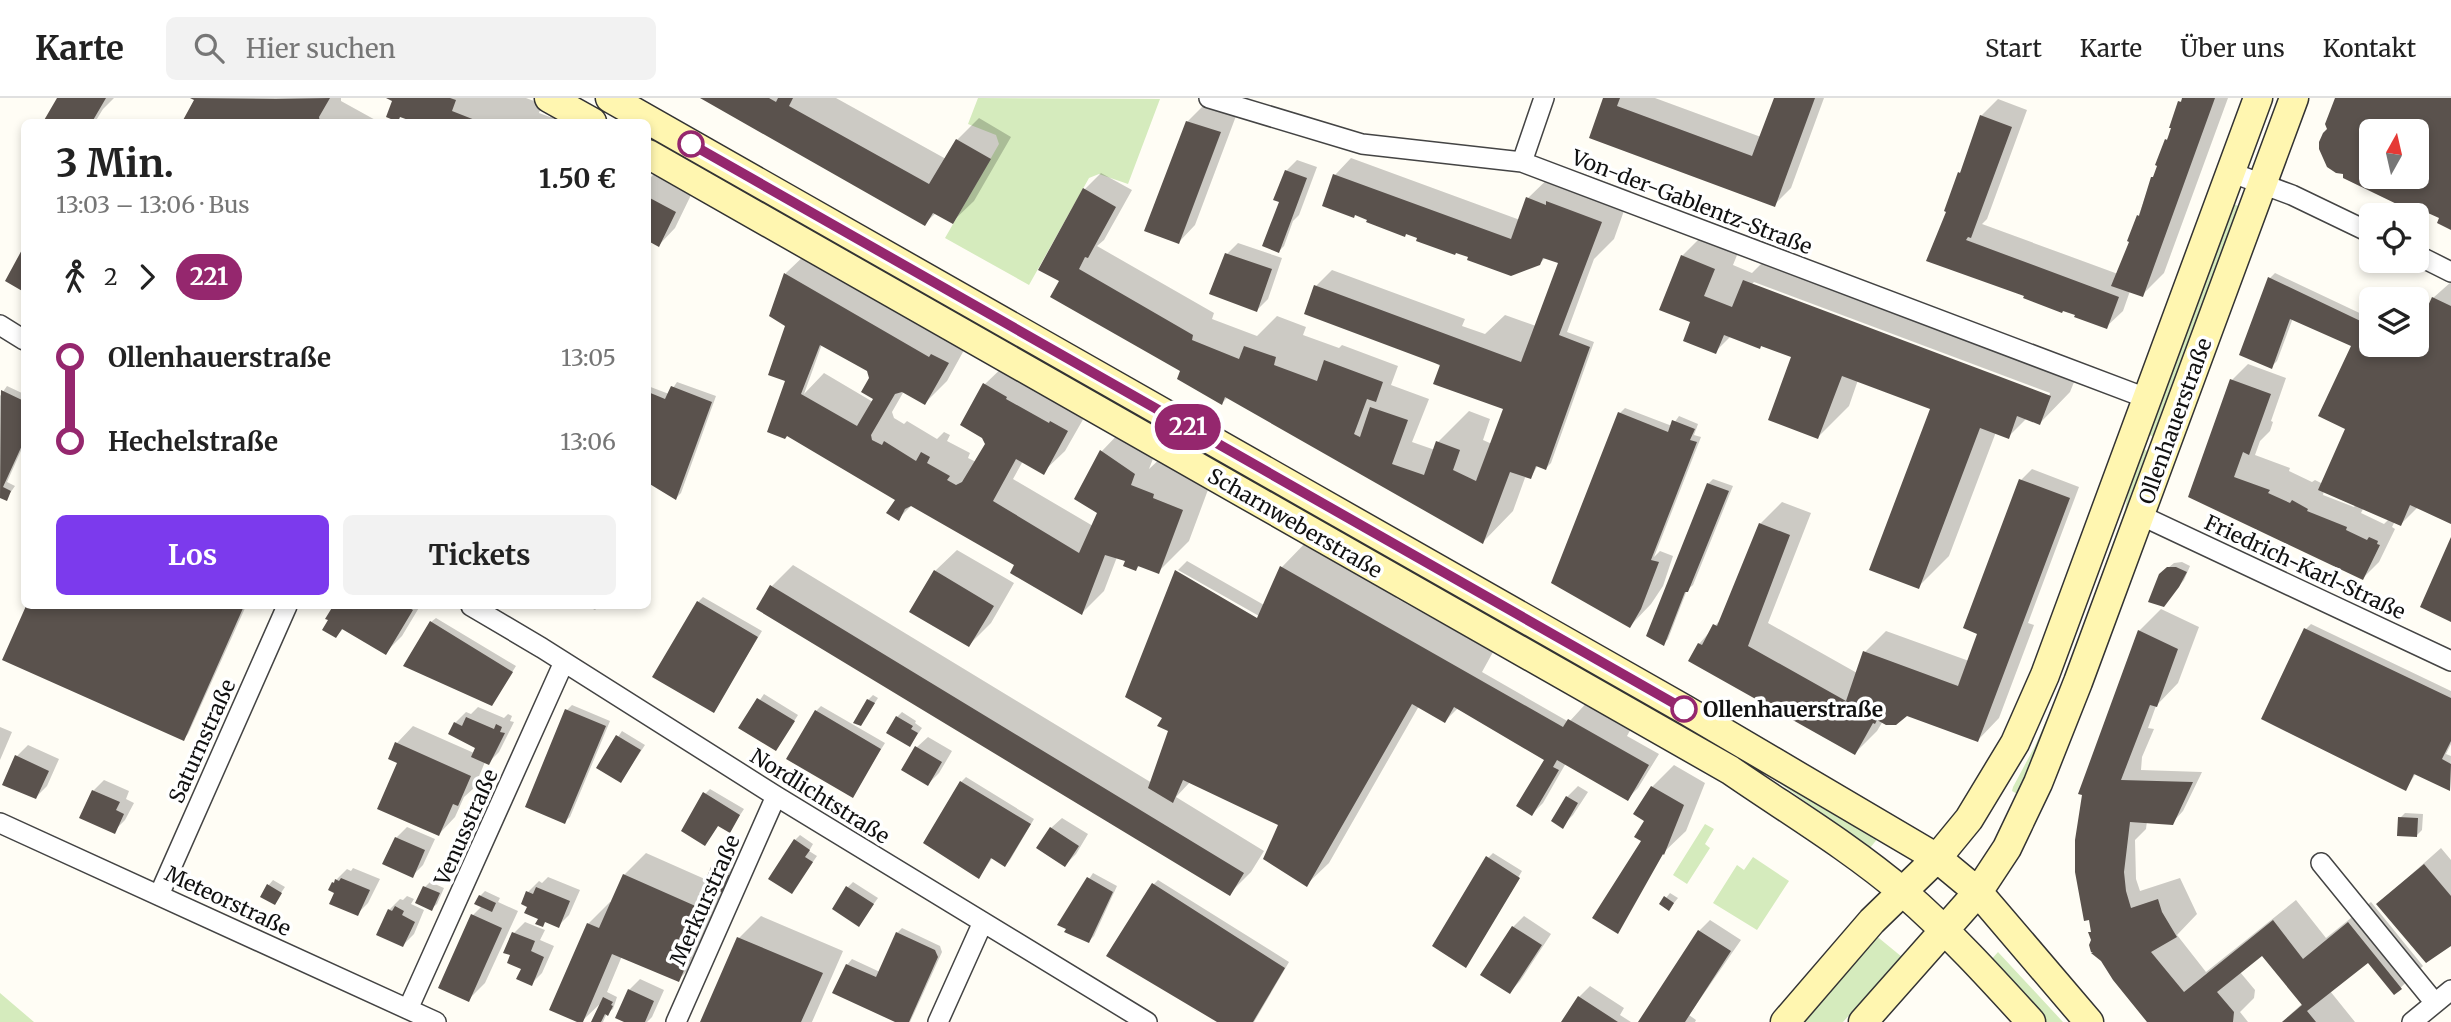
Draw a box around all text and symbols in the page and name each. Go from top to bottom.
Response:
search box [166,17,656,80]
text: Karte [35,28,124,69]
icon: search [190,29,228,67]
text: Hier suchen [246,32,396,65]
text: Start [1985,33,2042,64]
text: Karte [2080,33,2142,64]
text: Über uns [2180,33,2285,64]
text: Kontakt [2323,33,2416,64]
north arrow [2359,119,2429,189]
map controls [2359,119,2429,357]
unlabelled marker [678,131,704,157]
text: 3 Min. [56,140,174,187]
street label: Von-der-Gablentz-Straße [1567,143,1816,260]
text: 1.50 € [539,162,616,195]
text: 13:03 – 13:06 · Bus [56,190,250,219]
button: locate [2359,203,2429,273]
icon: walk [56,258,94,296]
icon: forward [128,258,166,296]
text: 221 [190,261,228,292]
text: 2 [104,262,118,291]
button: layers [2359,287,2429,357]
street label: Ollenhauerstraße [2132,334,2218,508]
text: Ollenhauerstraße [108,341,331,374]
text: 13:05 [561,343,616,372]
line badge: 221 [1148,404,1228,450]
text: 221 [1169,411,1207,442]
text: Hechelstraße [108,425,278,458]
text: 13:06 [560,427,616,456]
street label: Scharnweberstraße [1203,462,1387,584]
street label: Friedrich-Karl-Straße [2200,509,2410,625]
button: Los [56,515,329,595]
button: Tickets [343,515,616,595]
street label: Saturnstraße [163,675,241,807]
marker: Ollenhauerstraße [1671,696,1697,722]
place label: Ollenhauerstraße [1703,696,1883,723]
street label: Nordlichtstraße [745,742,895,850]
street label: Venusstraße [428,765,504,890]
street label: Merkurstraße [664,831,746,969]
street label: Meteorstraße [161,860,295,942]

